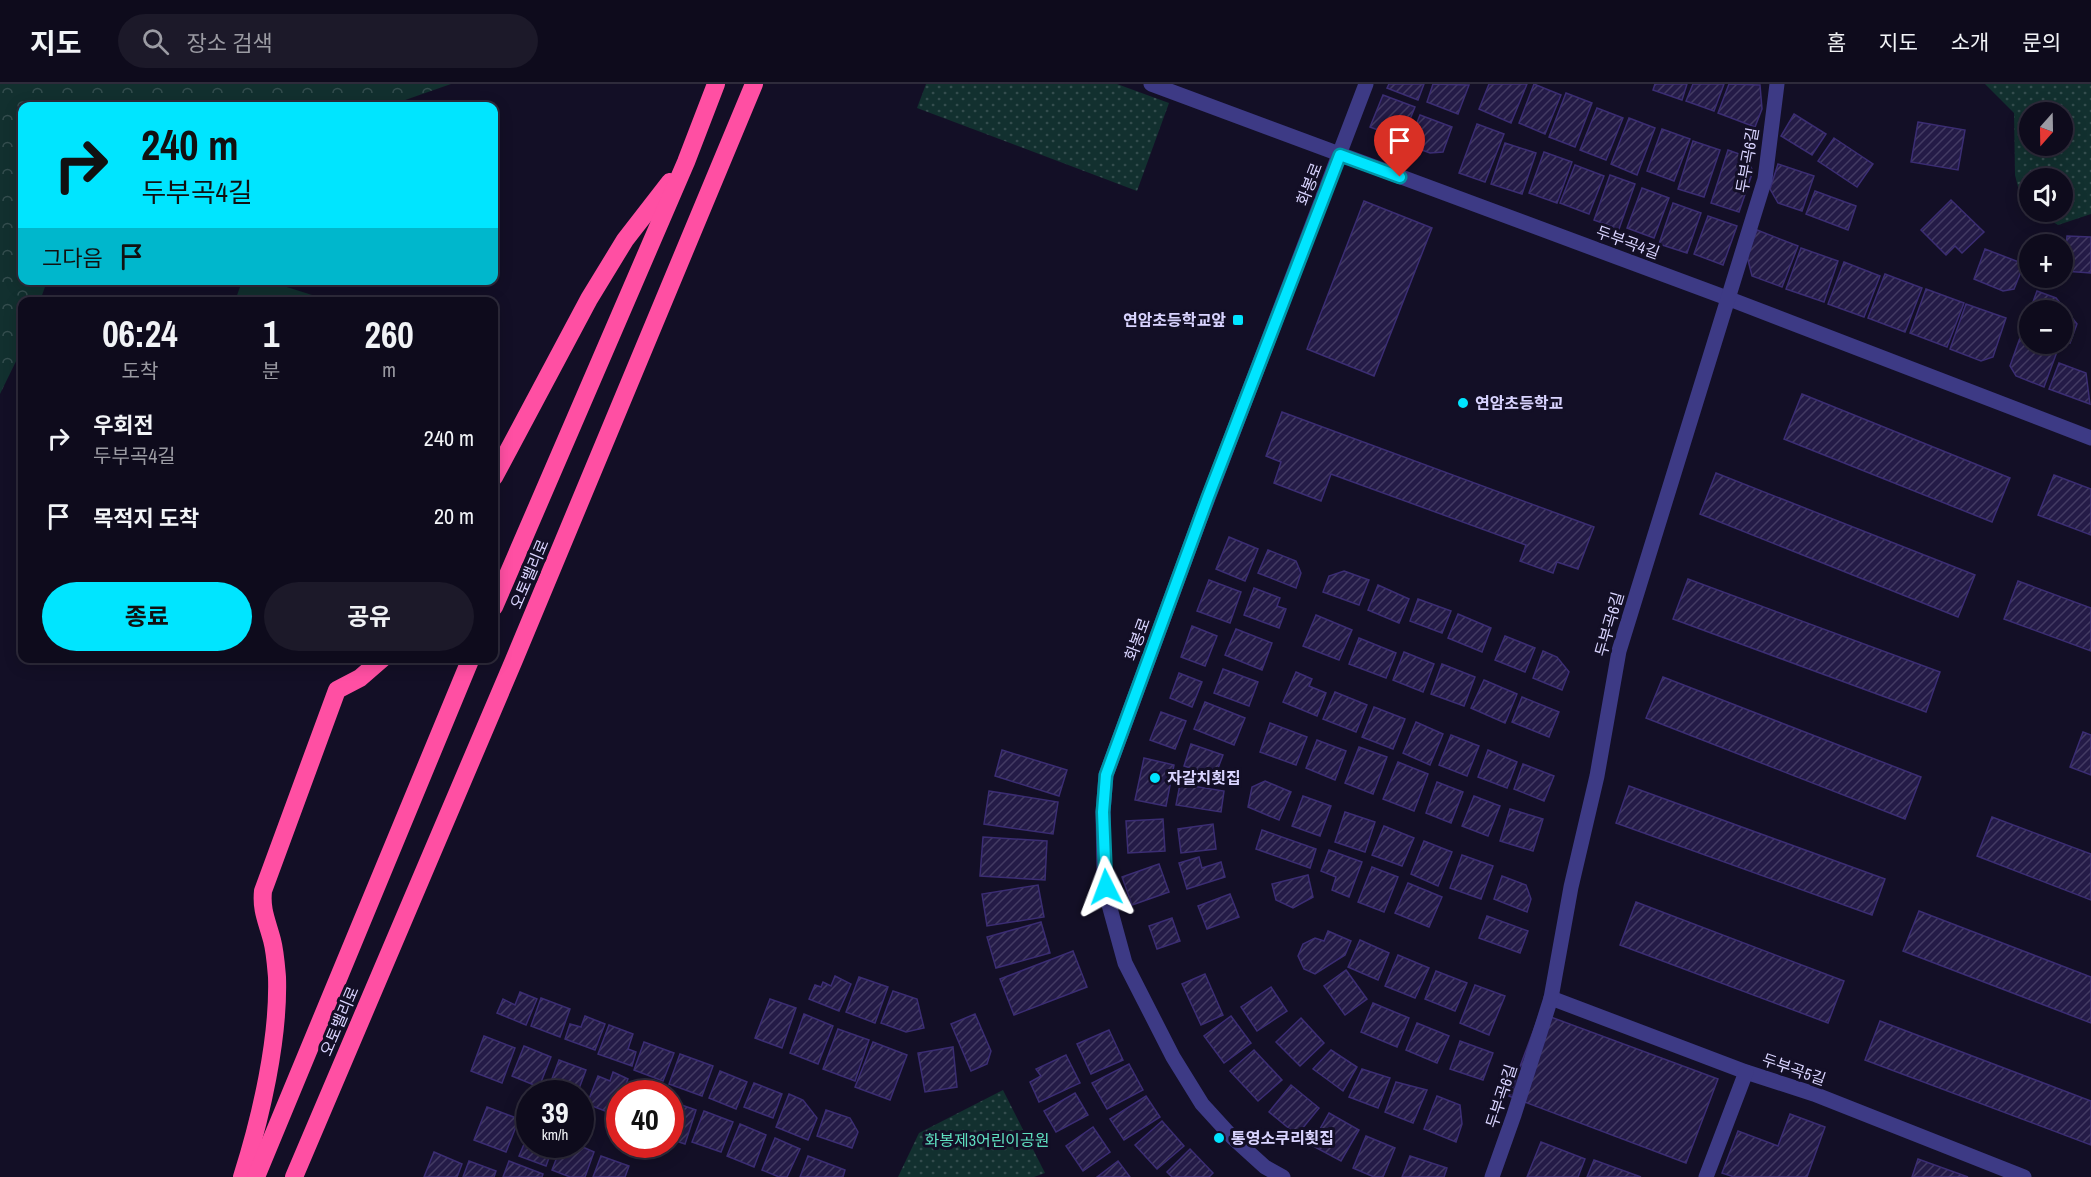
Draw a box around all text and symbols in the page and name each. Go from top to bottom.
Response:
search box [118,14,538,68]
text: 지도 [30,24,82,62]
icon: search [139,25,172,58]
text: 장소 검색 [187,28,273,58]
text: 홈 [1827,28,1846,57]
text: 지도 [1879,28,1918,57]
text: 소개 [1951,28,1989,57]
text: 문의 [2022,28,2061,57]
north arrow [2019,102,2073,156]
map controls [2019,102,2073,354]
pin [1374,115,1425,177]
text: 240 m [141,117,239,173]
icon: arrive [1383,124,1416,157]
street label: 두부곡6길 [1730,125,1764,195]
icon: right [42,126,120,204]
street label: 화봉로 [1291,159,1327,209]
button: sound [2019,168,2073,222]
text: 두부곡4길 [141,174,253,210]
street label: 두부곡4길 [1593,220,1663,264]
button: + [2019,234,2073,288]
icon: arrive [115,240,148,273]
text: 그다음 [42,243,103,273]
button: − [2019,300,2073,354]
place label: 연암초등학교앞 [1123,309,1226,331]
text: 06:24 [102,310,178,358]
text: 1 [263,310,279,358]
text: 260 [365,311,414,359]
marker: 연암초등학교앞 [1231,313,1245,327]
text: m [382,356,396,383]
text: 도착 [122,357,158,384]
text: 분 [262,357,280,384]
place label: 연암초등학교 [1475,392,1564,414]
marker: 연암초등학교 [1456,396,1470,410]
text: 우회전 [93,410,154,440]
icon: right [42,422,75,455]
text: 240 m [424,423,474,453]
text: 두부곡4길 [93,442,176,469]
icon: arrive [42,500,75,533]
text: 20 m [434,501,474,531]
text: 목적지 도착 [93,503,199,533]
street label: 오토밸리로 [504,536,554,612]
button: 종료 [42,582,252,651]
button: 공유 [264,582,474,651]
street label: 두부곡6길 [1589,589,1629,659]
street label: 화봉로 [1119,614,1155,664]
place label: 자갈치횟집 [1167,767,1241,789]
marker: 자갈치횟집 [1148,771,1162,785]
position arrow [1074,855,1138,919]
street label: 오토밸리로 [314,983,364,1059]
street label: 두부곡5길 [1759,1048,1829,1090]
street label: 두부곡6길 [1480,1061,1522,1131]
speed limit sign: 40 [606,1080,684,1158]
text: 39 [541,1092,569,1132]
text: km/h [542,1124,568,1145]
place label: 통영소쿠리횟집 [1231,1127,1334,1149]
park label: 화봉제3어린이공원 [924,1129,1050,1151]
marker: 통영소쿠리횟집 [1212,1131,1226,1145]

